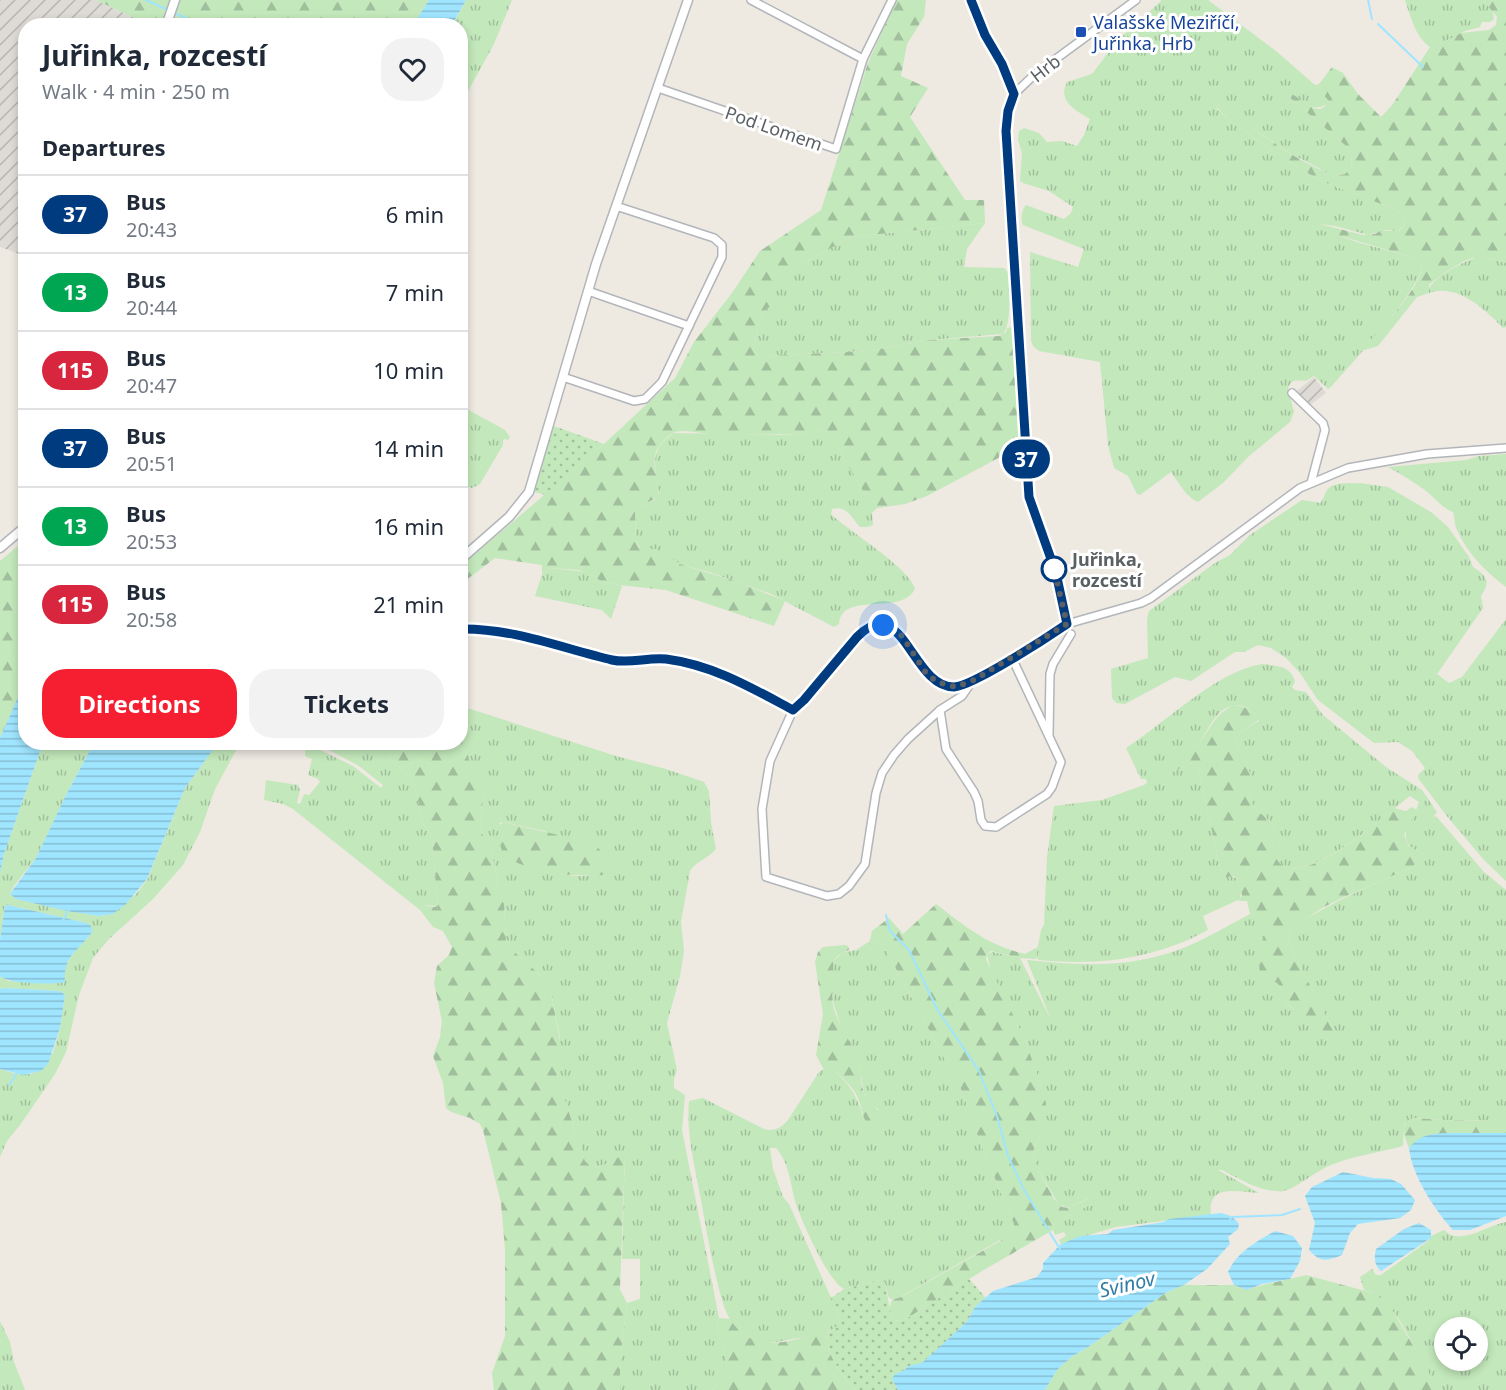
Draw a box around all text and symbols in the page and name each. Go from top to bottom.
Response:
place label: Valašské Meziříčí, Juřinka, Hrb [1091,10,1240,55]
marker: Valašské Meziříčí, Juřinka, Hrb [1074,25,1088,39]
text: Juřinka, rozcestí [42,36,267,74]
button: heart [381,38,444,101]
street label: Hrb [1025,49,1065,87]
text: Walk · 4 min · 250 m [42,78,230,105]
street label: Pod Lomem [722,100,826,156]
text: Departures [42,132,166,162]
text: Bus [126,186,166,216]
text: 6 min [386,199,444,229]
text: 37 [63,200,87,228]
text: 20:43 [126,216,177,243]
text: Bus [126,264,166,294]
text: 7 min [386,277,444,307]
text: 13 [63,278,87,306]
text: 20:44 [126,294,177,321]
text: Bus [126,342,166,372]
text: 10 min [373,355,444,385]
text: 115 [57,356,93,384]
text: 20:47 [126,372,177,399]
text: Bus [126,420,166,450]
text: 14 min [373,433,444,463]
text: 37 [63,434,87,462]
line badge: 37 [999,440,1053,478]
text: 37 [1014,445,1038,473]
text: 20:51 [126,450,177,477]
text: Bus [126,498,166,528]
text: 16 min [373,511,444,541]
text: 13 [63,512,87,540]
text: 20:53 [126,528,177,555]
place label: Juřinka, rozcestí [1070,547,1144,592]
marker: Juřinka, rozcestí [1041,556,1067,582]
text: Bus [126,576,166,606]
text: 21 min [373,589,444,619]
text: 115 [57,590,93,618]
text: 20:58 [126,606,177,633]
your location [868,610,898,640]
button: Directions [42,669,237,738]
button: Tickets [249,669,444,738]
water label: Svinov [1096,1264,1159,1303]
map controls [1434,1317,1488,1371]
button: locate [1434,1317,1488,1371]

